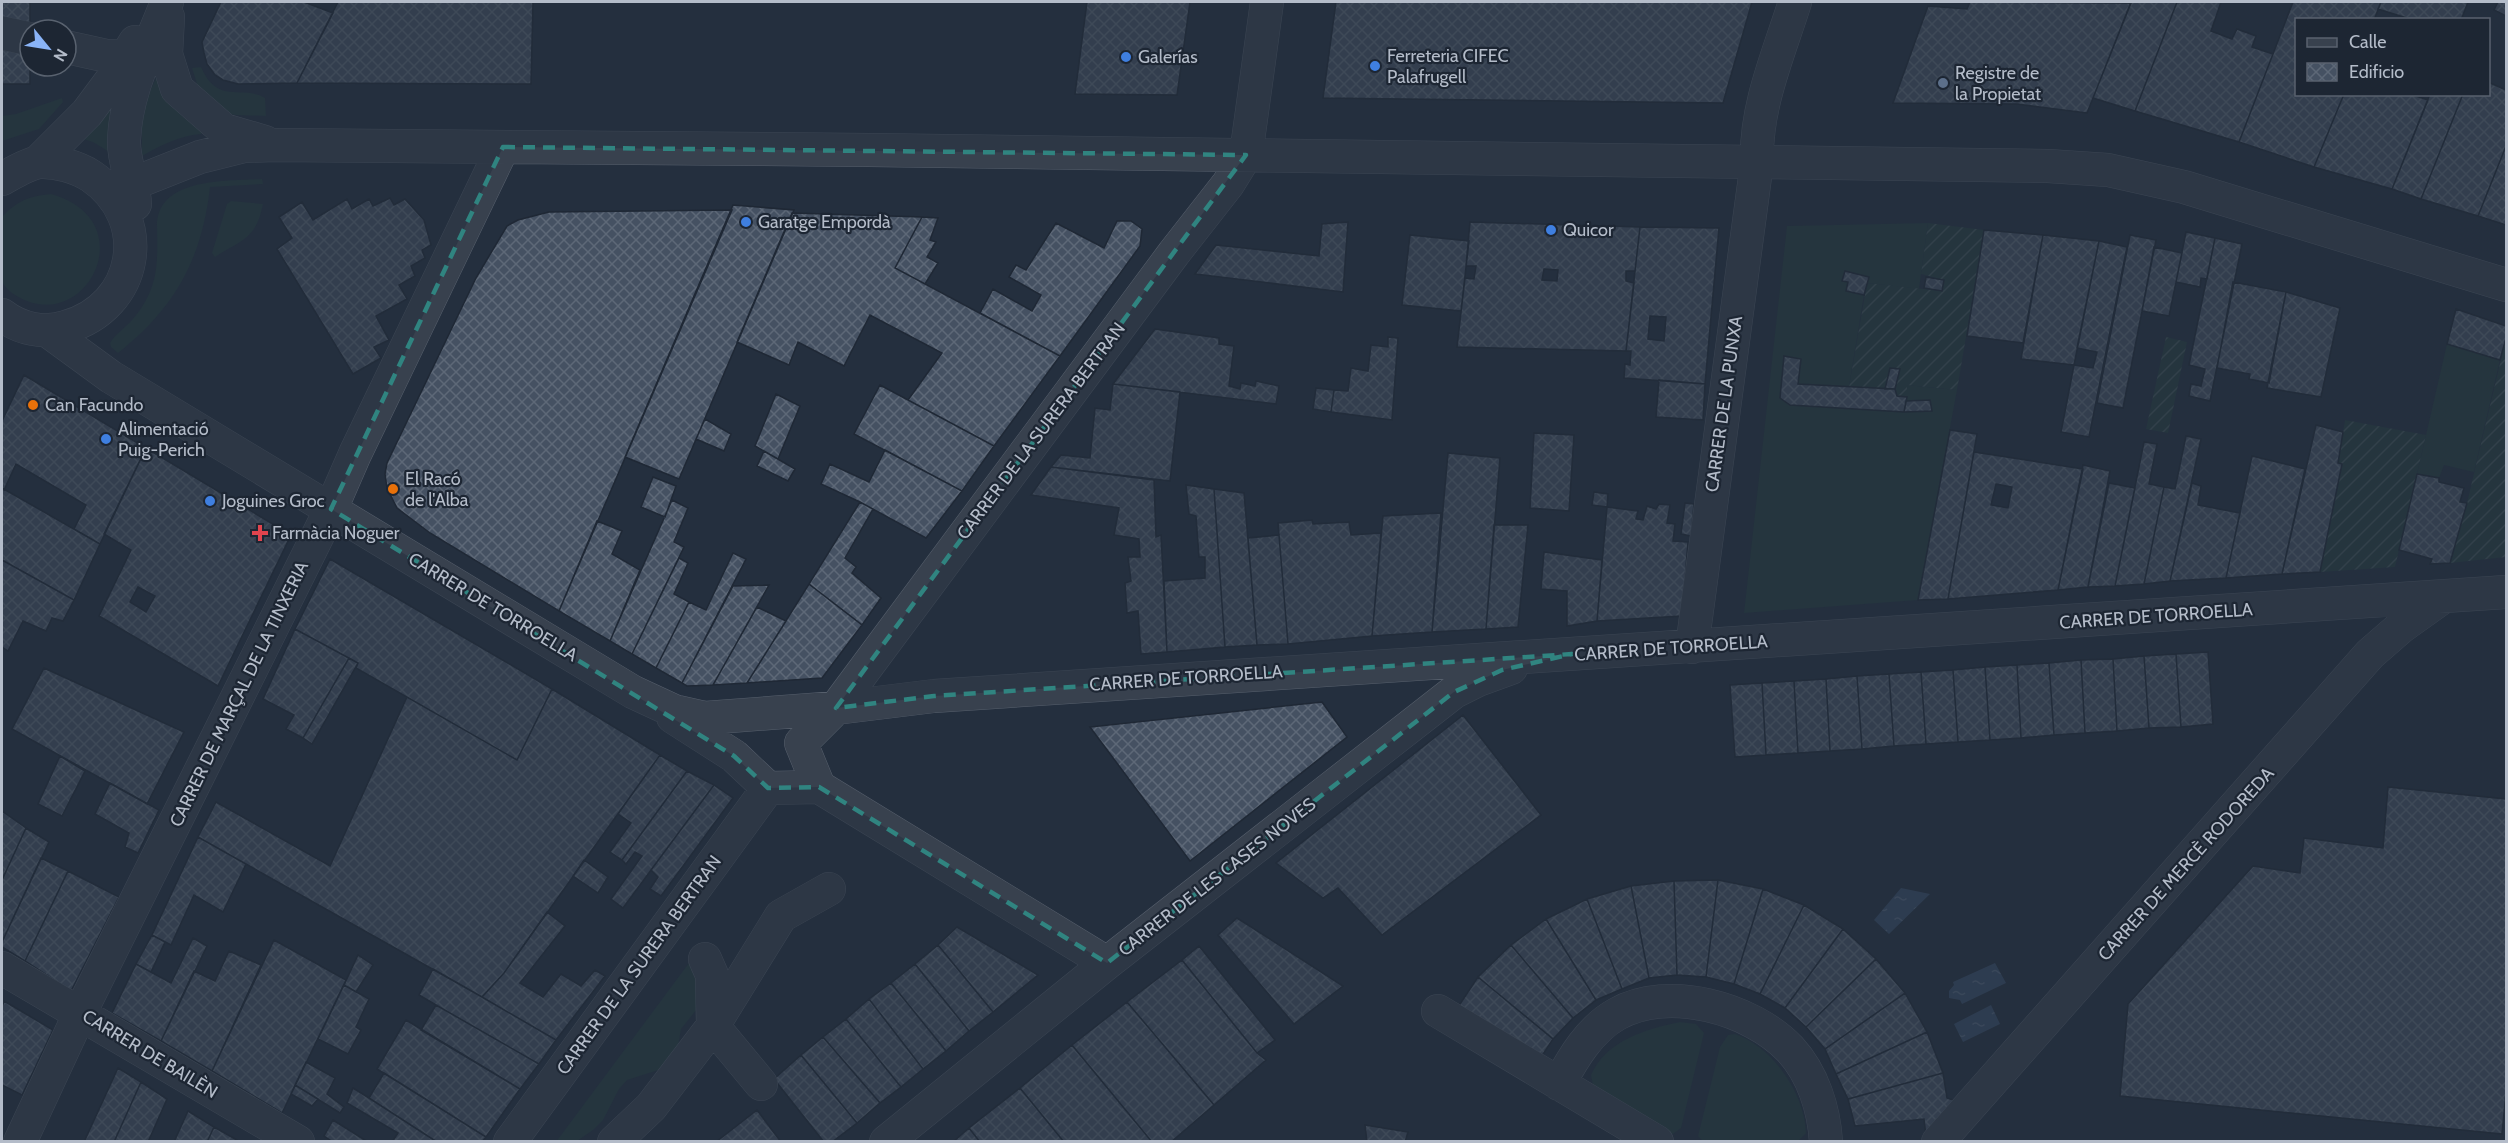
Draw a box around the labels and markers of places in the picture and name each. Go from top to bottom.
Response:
place label: Ferreteria CIFEC Palafrugell [1387,45,1509,88]
place label: Galerías [1138,46,1198,68]
marker: Galerías [1119,50,1133,64]
marker: Ferreteria CIFEC Palafrugell [1368,59,1382,73]
place label: Registre de la Propietat [1955,62,2041,105]
marker: Registre de la Propietat [1936,76,1950,90]
place label: Garatge Empordà [758,211,891,233]
marker: Garatge Empordà [739,215,753,229]
place label: Quicor [1563,219,1614,241]
marker: Quicor [1544,223,1558,237]
place label: Can Facundo [45,394,144,416]
marker: Can Facundo [26,398,40,412]
place label: Alimentació Puig-Perich [118,418,209,461]
marker: Alimentació Puig-Perich [99,432,113,446]
place label: El Racó de l'Alba [405,468,469,511]
marker: El Racó de l'Alba [386,482,400,496]
place label: Joguines Groc [221,490,325,512]
marker: Joguines Groc [203,494,217,508]
place label: Farmàcia Noguer [272,522,400,544]
marker: Farmàcia Noguer [253,526,267,540]

